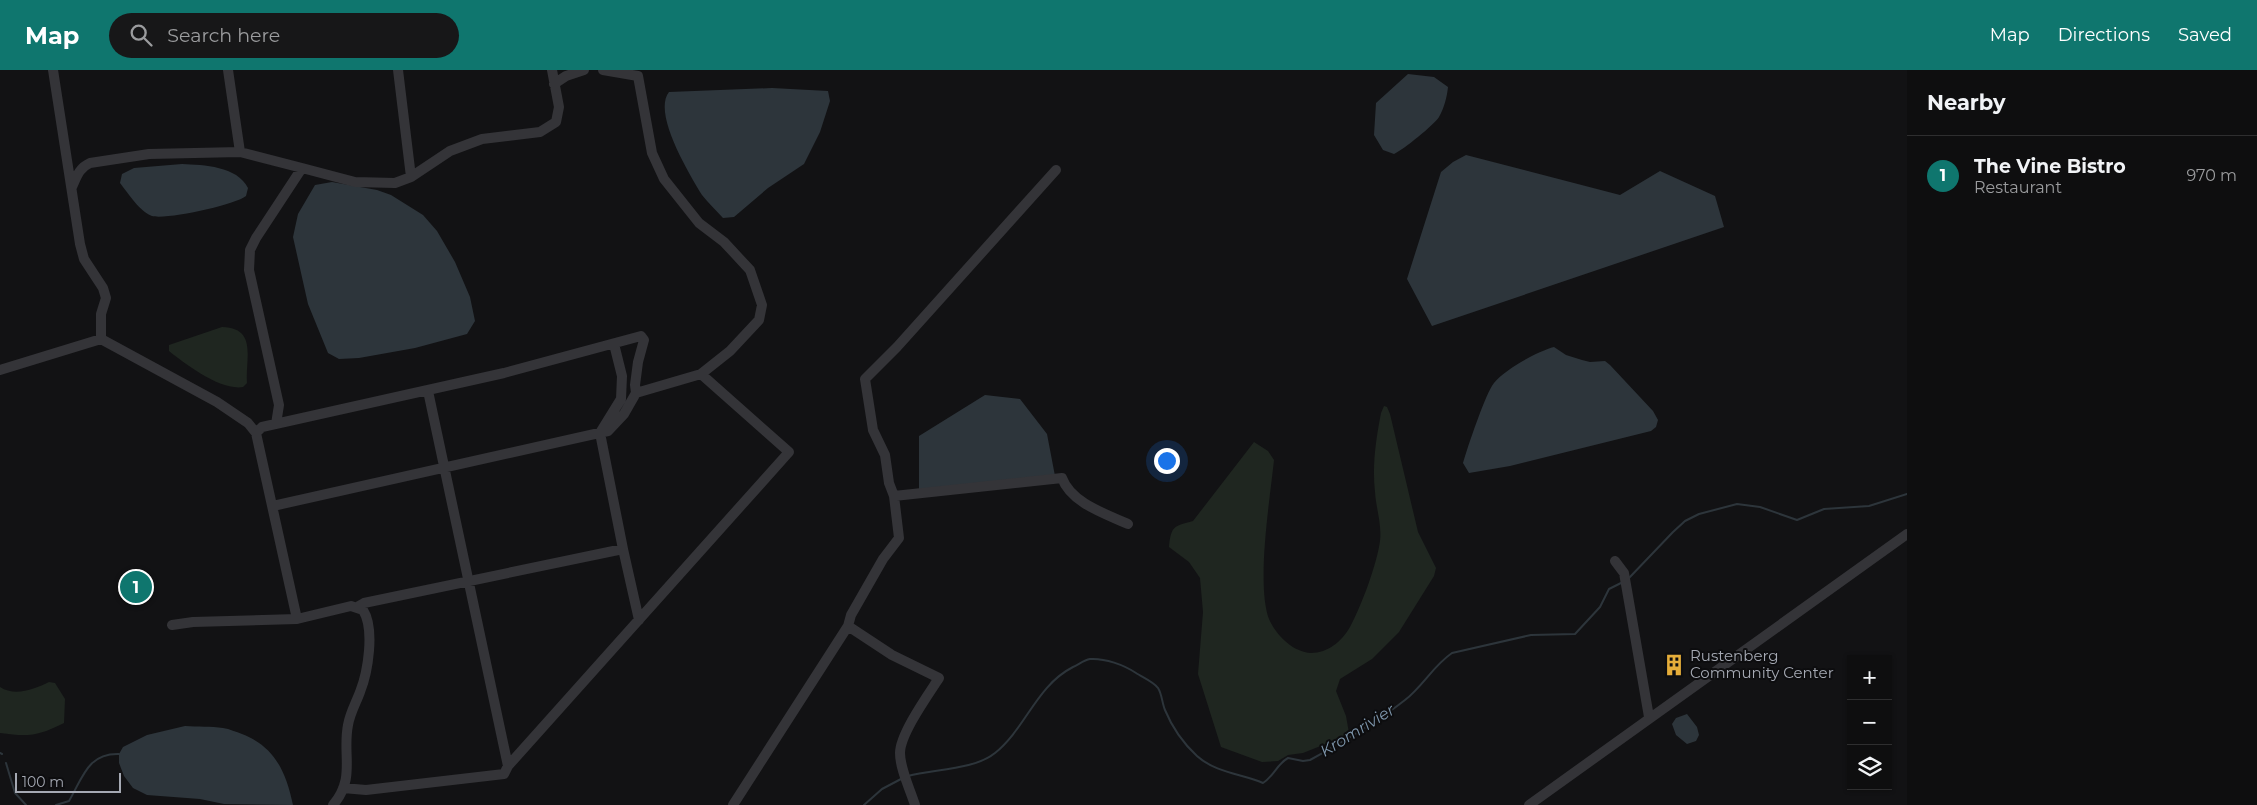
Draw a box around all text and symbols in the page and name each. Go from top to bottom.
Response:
search box [109,13,459,58]
text: Map [25,21,79,50]
icon: search [127,21,155,49]
text: Search here [167,24,280,47]
text: Map [1990,24,2030,46]
text: Directions [2058,24,2150,46]
text: Saved [2178,24,2232,46]
text: Nearby [1927,90,2006,115]
text: The Vine Bistro [1974,155,2126,178]
text: 1 [1940,166,1946,185]
text: 970 m [2187,166,2237,185]
text: Restaurant [1974,178,2062,197]
your location [1154,448,1180,474]
pin: 1 [120,568,152,606]
place label: Rustenberg Community Center [1690,646,1834,682]
building icon: Rustenberg Community Center [1661,652,1687,678]
map controls [1847,655,1892,790]
button: + [1847,655,1892,700]
water label: Kromrivier [1317,700,1398,761]
button: − [1847,700,1892,745]
button: layers [1847,745,1892,790]
scale bar [15,770,121,793]
text: 100 m [22,773,64,791]

